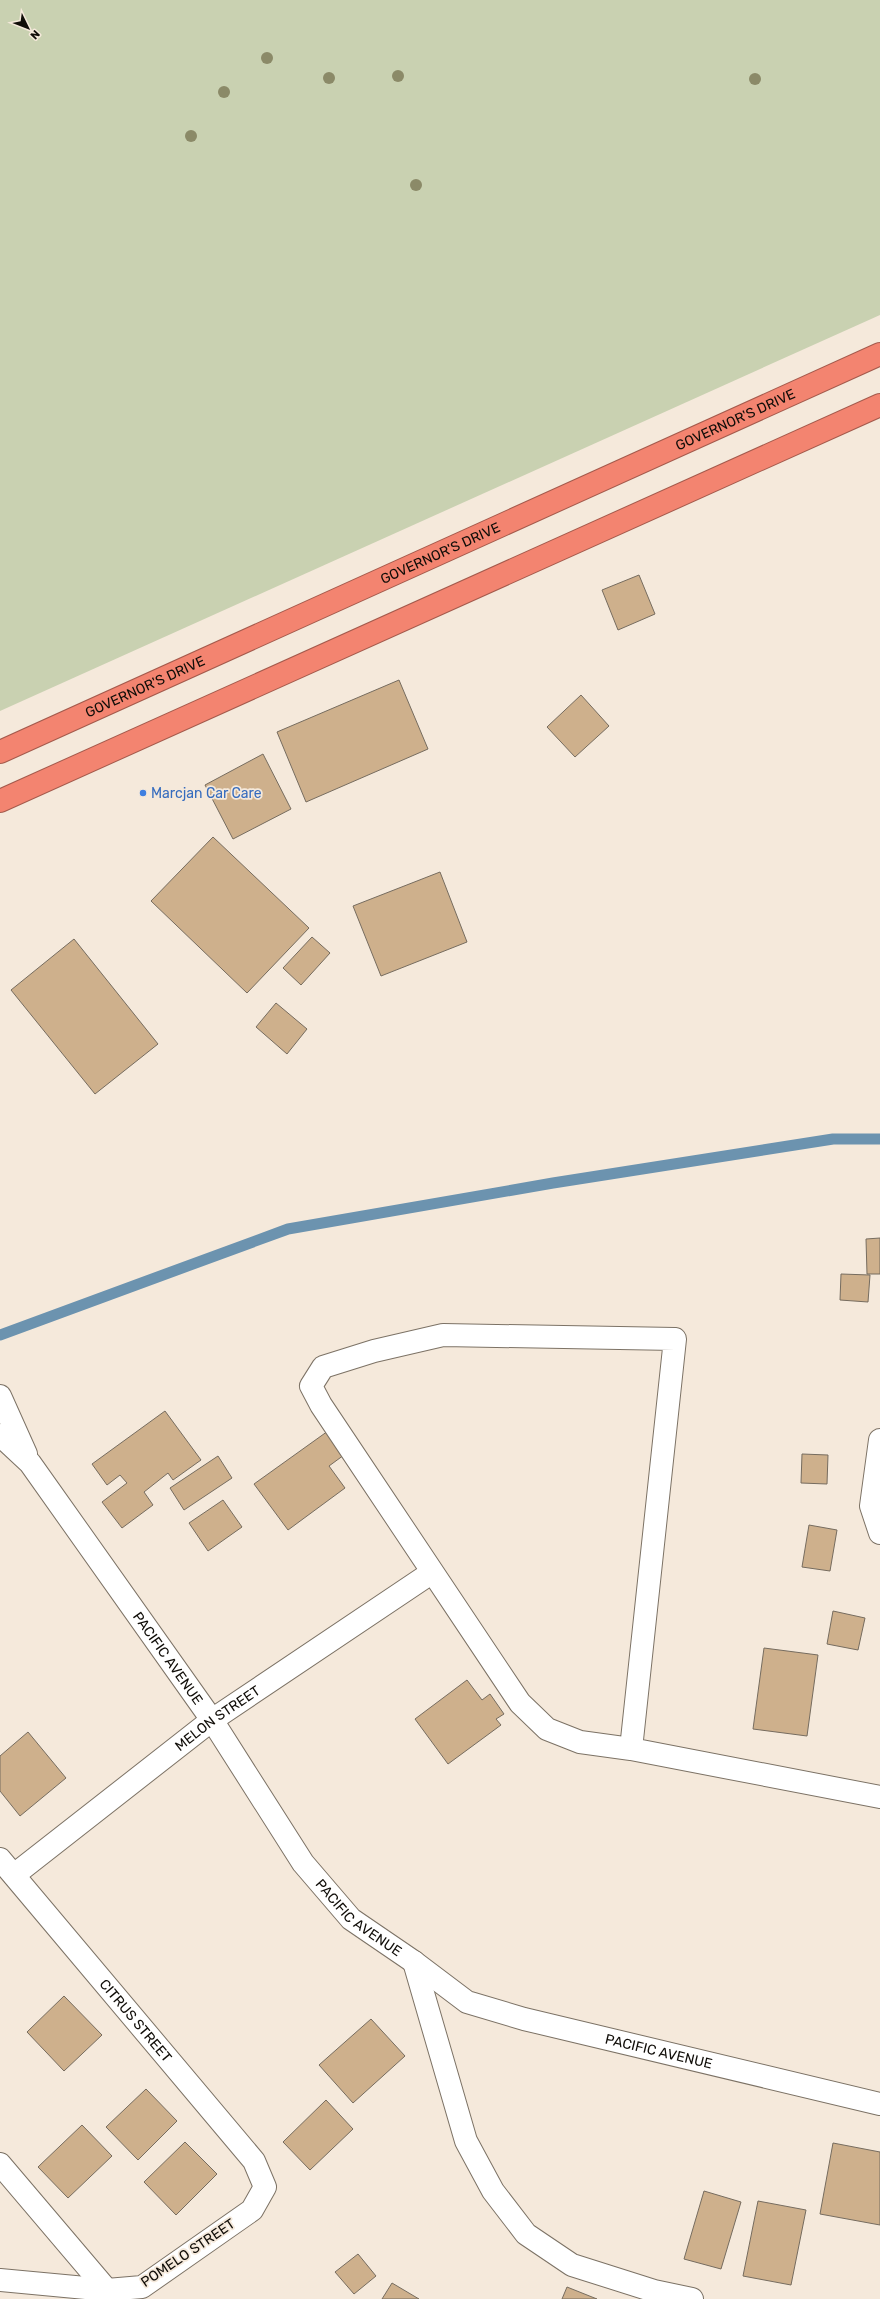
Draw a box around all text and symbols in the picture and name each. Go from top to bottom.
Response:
north arrow [8,8,48,48]
text: N [27,27,42,42]
street label: GOVERNOR'S DRIVE [673,385,798,454]
street label: GOVERNOR'S DRIVE [378,519,503,587]
street label: GOVERNOR'S DRIVE [82,652,207,721]
place label: Marcjan Car Care [151,785,262,802]
marker: Marcjan Car Care [138,788,148,798]
street label: PACIFIC AVENUE [129,1608,207,1708]
street label: MELON STREET [171,1682,263,1754]
street label: PACIFIC AVENUE [312,1875,405,1960]
street label: CITRUS STREET [96,1975,176,2066]
street label: PACIFIC AVENUE [604,2030,714,2072]
street label: POMELO STREET [138,2215,238,2291]

